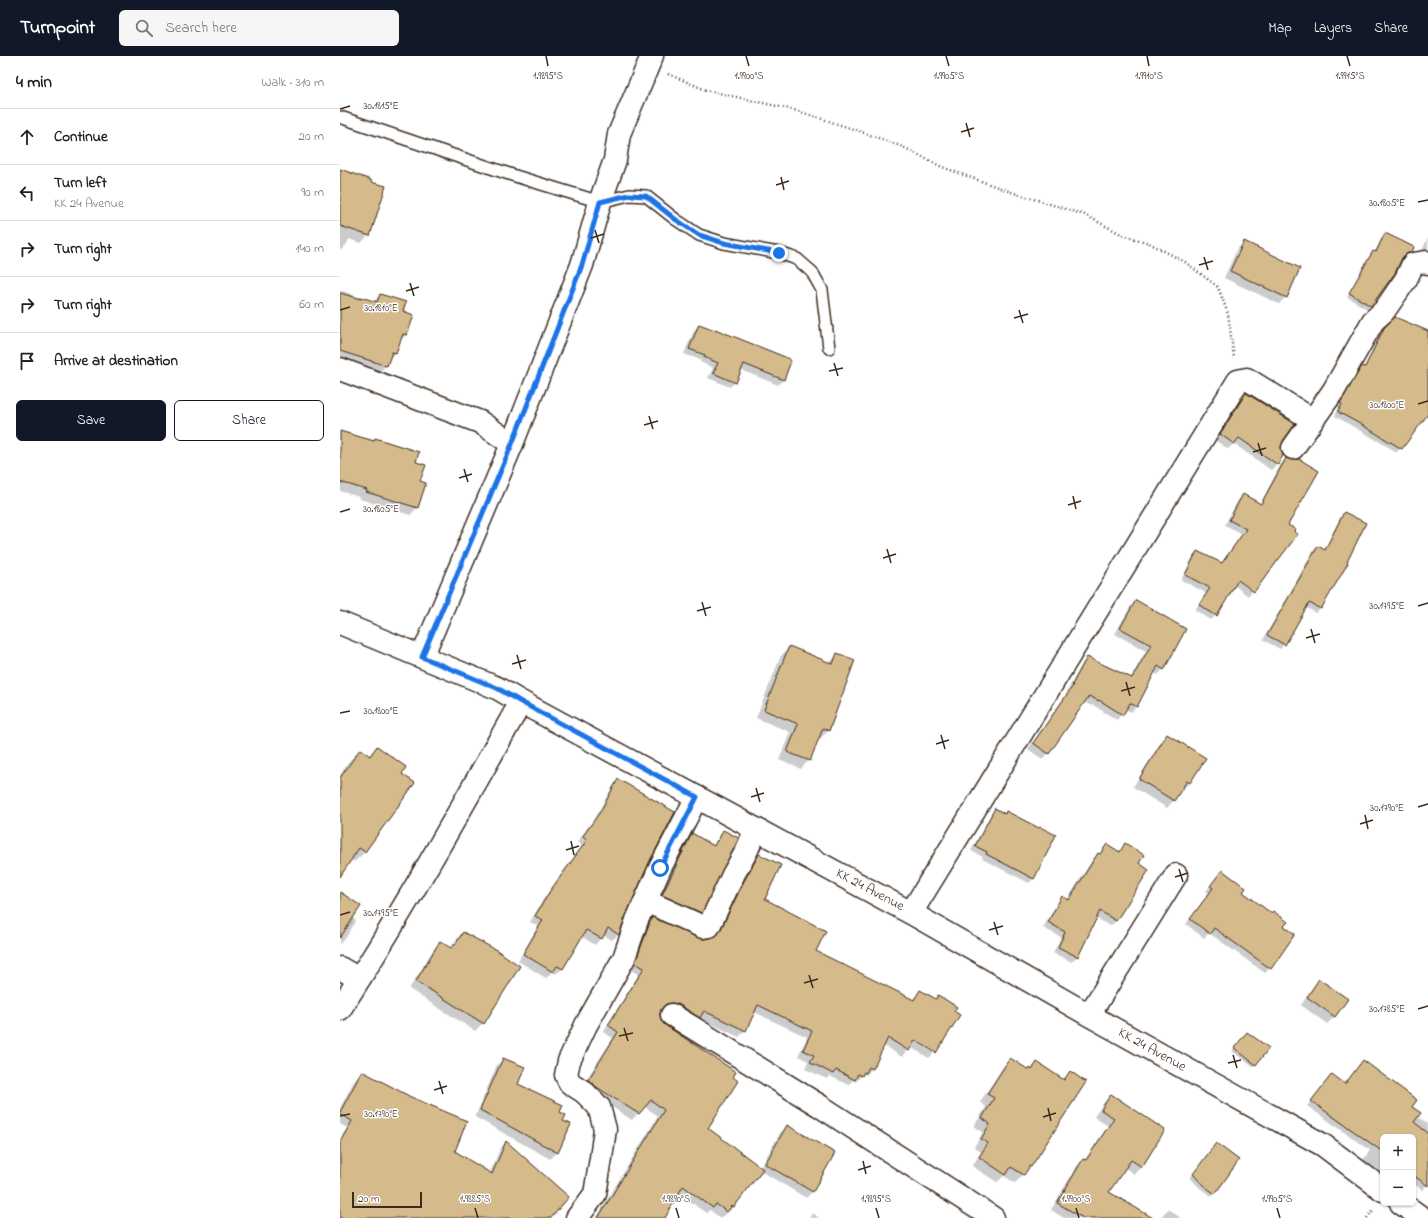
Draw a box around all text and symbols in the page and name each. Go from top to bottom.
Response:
search box [119,10,399,46]
text: Turnpoint [20,15,95,42]
icon: search [133,17,155,39]
text: Search here [165,17,237,39]
text: Map [1268,18,1292,39]
text: Layers [1314,18,1352,39]
text: Share [1374,18,1408,39]
text: 1.9895°S [533,69,563,84]
text: 1.9900°S [735,69,764,84]
text: 1.9905°S [934,69,965,84]
text: 1.9910°S [1135,69,1163,84]
text: 1.9915°S [1335,69,1365,84]
text: 4 min [16,70,52,95]
text: Walk · 310 m [261,73,324,92]
text: 30.1815°E [363,99,399,114]
icon: ahead [16,126,38,148]
text: Continue [54,126,108,148]
text: 20 m [299,127,324,146]
text: Turn left [54,172,107,194]
icon: left [16,182,38,204]
text: 90 m [301,183,324,202]
text: KK 24 Avenue [54,194,124,213]
text: 30.1805°E [1369,196,1405,211]
icon: right [16,238,38,260]
text: Turn right [54,238,112,260]
text: 140 m [296,239,324,258]
route end [770,244,788,262]
icon: right [16,294,38,316]
text: Turn right [54,294,112,316]
text: 60 m [299,295,324,314]
text: 30.1810°E [364,301,398,316]
icon: arrive [16,350,38,372]
text: Arrive at destination [54,350,178,372]
text: 30.1800°E [1370,398,1404,413]
button: Save [16,400,166,441]
button: Share [174,400,324,441]
text: 30.1805°E [363,502,399,517]
text: 30.1795°E [1369,599,1405,614]
text: 30.1800°E [364,704,398,719]
text: 30.1790°E [1370,801,1404,816]
route start [651,859,669,877]
street label: KK 24 Avenue [832,863,909,917]
text: 30.1795°E [363,906,399,921]
text: 30.1785°E [1369,1002,1405,1017]
street label: KK 24 Avenue [1114,1023,1191,1078]
text: 30.1790°E [364,1107,398,1122]
map controls [1380,1134,1416,1206]
button: + [1380,1134,1416,1170]
button: − [1380,1170,1416,1206]
scale bar [352,1190,422,1209]
text: 20 m [358,1191,380,1207]
text: 1.9885°S [460,1192,491,1207]
text: 1.9890°S [662,1192,691,1207]
text: 1.9895°S [861,1192,891,1207]
text: 1.9900°S [1062,1192,1091,1207]
text: 1.9905°S [1262,1192,1293,1207]

